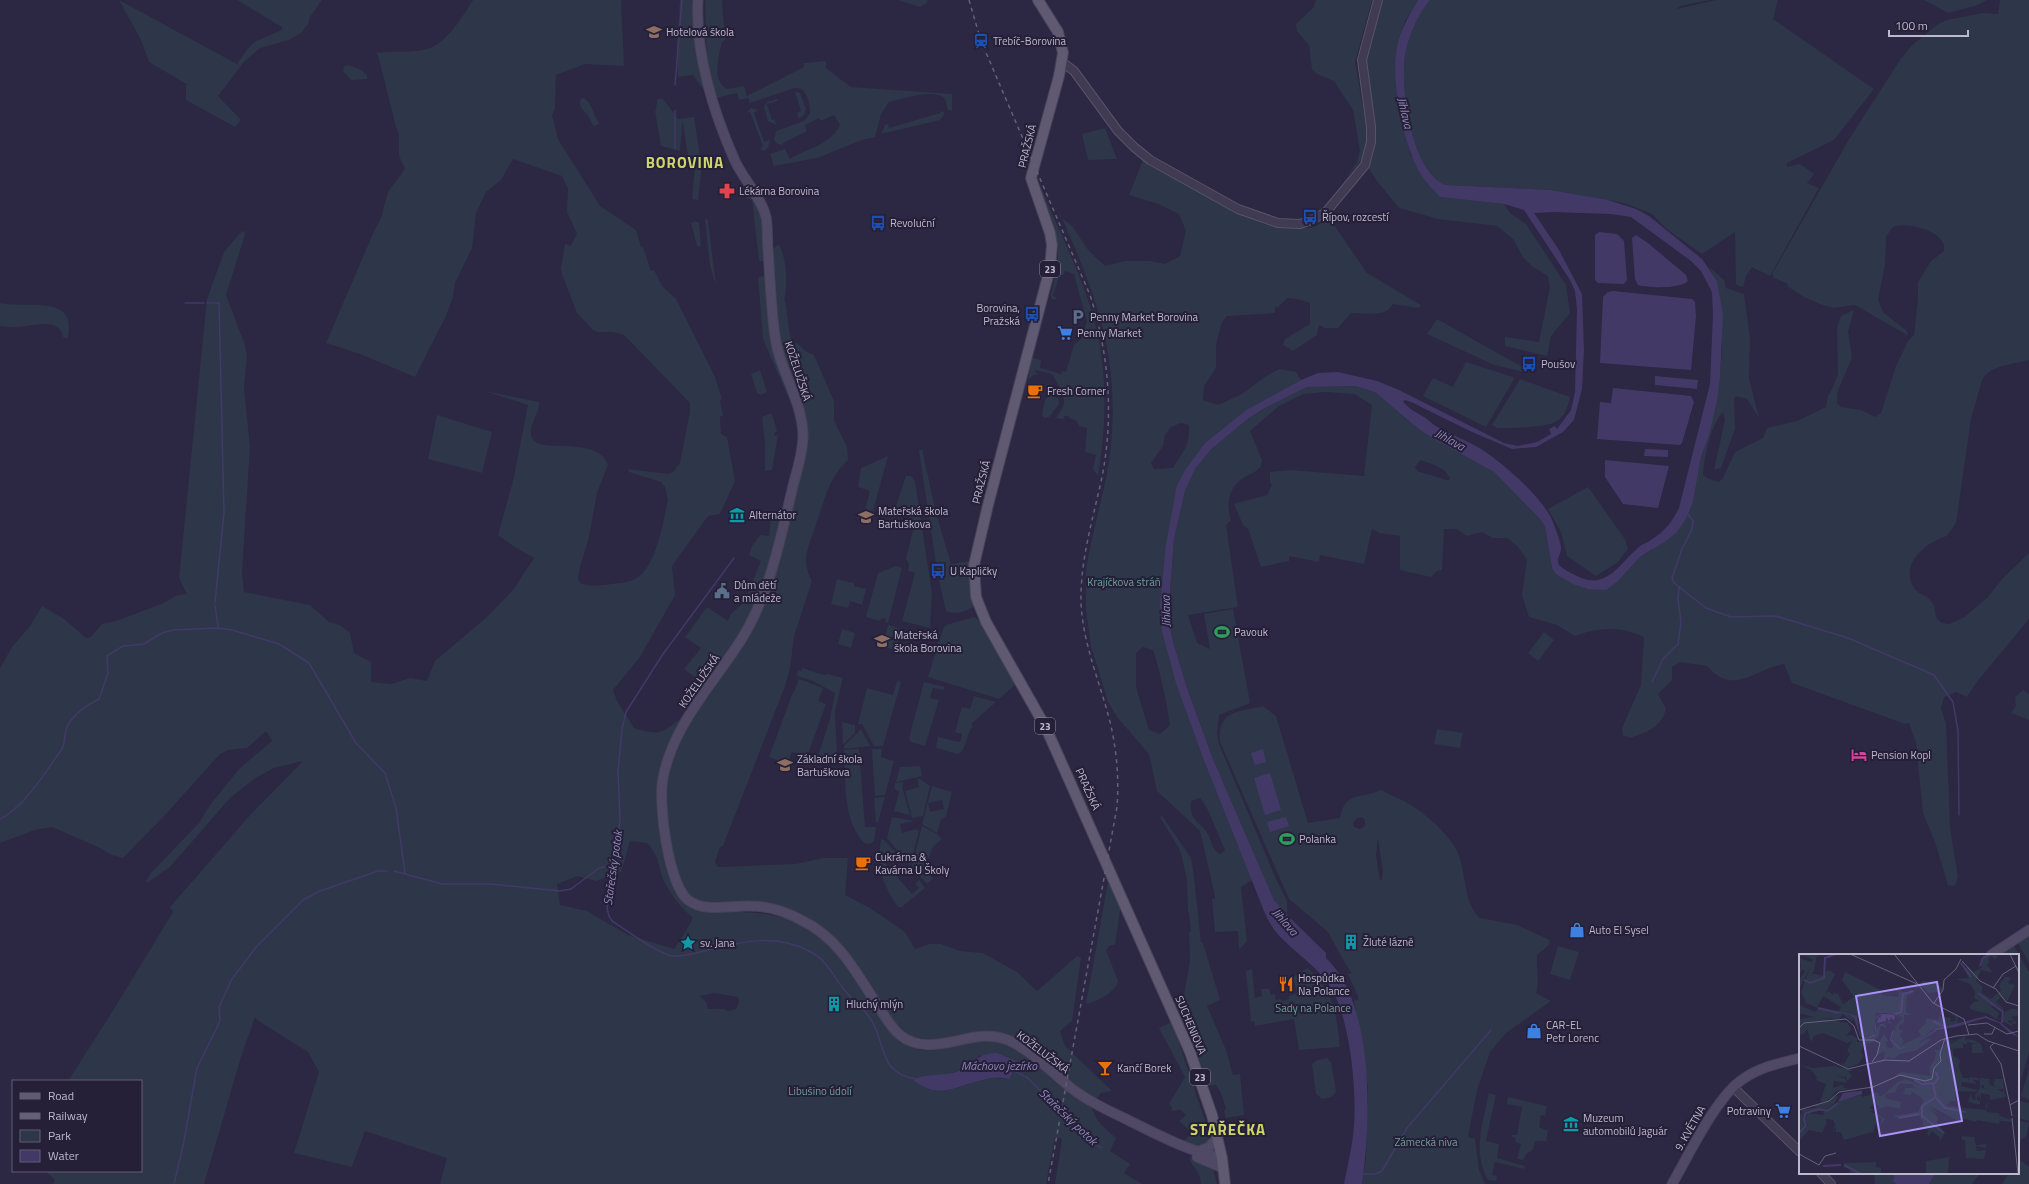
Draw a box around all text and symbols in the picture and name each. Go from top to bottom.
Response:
scale bar [1889,12,1968,38]
text: 100 m [1895,16,1928,35]
school or university icon: Hotelová škola [645,23,663,41]
place label: Hotelová škola [666,24,735,40]
station icon: Třebíč-Borovina [972,32,990,50]
place label: Třebíč-Borovina [993,33,1066,49]
water label: Jihlava [1393,95,1419,131]
street label: PRAŽSKÁ [1014,122,1040,170]
district label: BOROVINA [646,151,724,174]
pharmacy icon: Lékárna Borovina [718,182,736,200]
place label: Lékárna Borovina [739,183,820,199]
bus stop icon: Řípov, rozcestí [1301,208,1319,226]
place label: Řípov, rozcestí [1322,209,1390,225]
bus stop icon: Revoluční [869,214,887,232]
place label: Revoluční [890,215,936,231]
road number: 23 [1040,261,1060,277]
place label: Borovina, Pražská [976,300,1020,329]
bus stop icon: Borovina, Pražská [1023,305,1041,323]
parking icon: Penny Market Borovina [1069,308,1087,326]
place label: Penny Market Borovina [1090,309,1199,325]
supermarket icon: Penny Market [1056,324,1074,342]
place label: Penny Market [1077,325,1142,341]
street label: KOŽELUŽSKÁ [781,339,815,403]
bus stop icon: Poušov [1520,355,1538,373]
place label: Poušov [1541,356,1576,372]
cafe icon: Fresh Corner [1026,382,1044,400]
place label: Fresh Corner [1047,383,1106,399]
water label: Jihlava [1432,424,1470,456]
street label: PRAŽSKÁ [968,458,994,506]
place label: Mateřská škola Bartuškova [878,503,949,532]
museum icon: Alternátor [728,506,746,524]
place label: Alternátor [749,507,796,523]
school or university icon: Mateřská škola Bartuškova [857,508,875,526]
bus stop icon: U Kapličky [929,562,947,580]
place label: U Kapličky [950,563,998,579]
park label: Krajíčkova stráň [1087,574,1161,590]
place label: Dům dětí a mládeže [734,577,782,606]
public building icon: Dům dětí a mládeže [713,582,731,600]
water label: Jihlava [1156,594,1175,627]
sports icon: Pavouk [1213,623,1231,641]
place label: Pavouk [1234,624,1269,640]
place label: Mateřská škola Borovina [894,627,962,656]
school or university icon: Mateřská škola Borovina [873,632,891,650]
street label: KOŽELUŽSKÁ [675,651,724,711]
road number: 23 [1035,718,1055,734]
hotel icon: Pension Kopl [1850,746,1868,764]
place label: Pension Kopl [1871,747,1931,763]
place label: Základní škola Bartuškova [797,751,863,780]
school or university icon: Základní škola Bartuškova [776,756,794,774]
street label: PRAŽSKÁ [1072,765,1105,813]
water label: Stařečský potok [598,828,627,907]
sports icon: Polanka [1278,830,1296,848]
place label: Polanka [1299,831,1336,847]
place label: Cukrárna & Kavárna U Školy [875,849,950,878]
cafe icon: Cukrárna & Kavárna U Školy [854,854,872,872]
water label: Jihlava [1268,904,1304,941]
shop icon: Auto El Sysel [1568,921,1586,939]
place label: Auto El Sysel [1589,922,1649,938]
building icon: Žluté lázně [1342,933,1360,951]
place icon: sv. Jana [679,934,697,952]
place label: Žluté lázně [1363,934,1414,950]
place label: sv. Jana [700,935,735,951]
inset map [1799,954,2019,1174]
place label: Hospůdka Na Polance [1298,970,1350,999]
restaurant icon: Hospůdka Na Polance [1277,975,1295,993]
street label: SUCHENIOVA [1171,993,1211,1057]
building icon: Hluchý mlýn [825,995,843,1013]
place label: Hluchý mlýn [846,996,903,1012]
park label: Sady na Polance [1275,1000,1351,1016]
place label: CAR-EL Petr Lorenc [1546,1017,1599,1046]
shop icon: CAR-EL Petr Lorenc [1525,1022,1543,1040]
street label: KOŽELUŽSKÁ [1013,1027,1073,1077]
water label: Máchovo jezírko [961,1056,1038,1075]
bar icon: Kančí Borek [1096,1059,1114,1077]
place label: Kančí Borek [1117,1060,1172,1076]
road number: 23 [1190,1069,1210,1085]
legend [12,1080,142,1172]
park label: Libušino údolí [788,1083,853,1099]
water label: Stařečský potok [1035,1084,1103,1151]
text: Road [48,1086,74,1105]
street label: 9. KVĚTNA [1671,1102,1710,1153]
supermarket icon: Potraviny [1774,1102,1792,1120]
place label: Potraviny [1727,1103,1772,1119]
text: Railway [48,1106,88,1125]
place label: Muzeum automobilů Jaguár [1583,1110,1668,1139]
museum icon: Muzeum automobilů Jaguár [1562,1115,1580,1133]
district label: STAŘEČKA [1190,1118,1266,1141]
text: Park [48,1126,71,1145]
park label: Zámecká niva [1394,1134,1458,1150]
text: Water [48,1146,79,1165]

